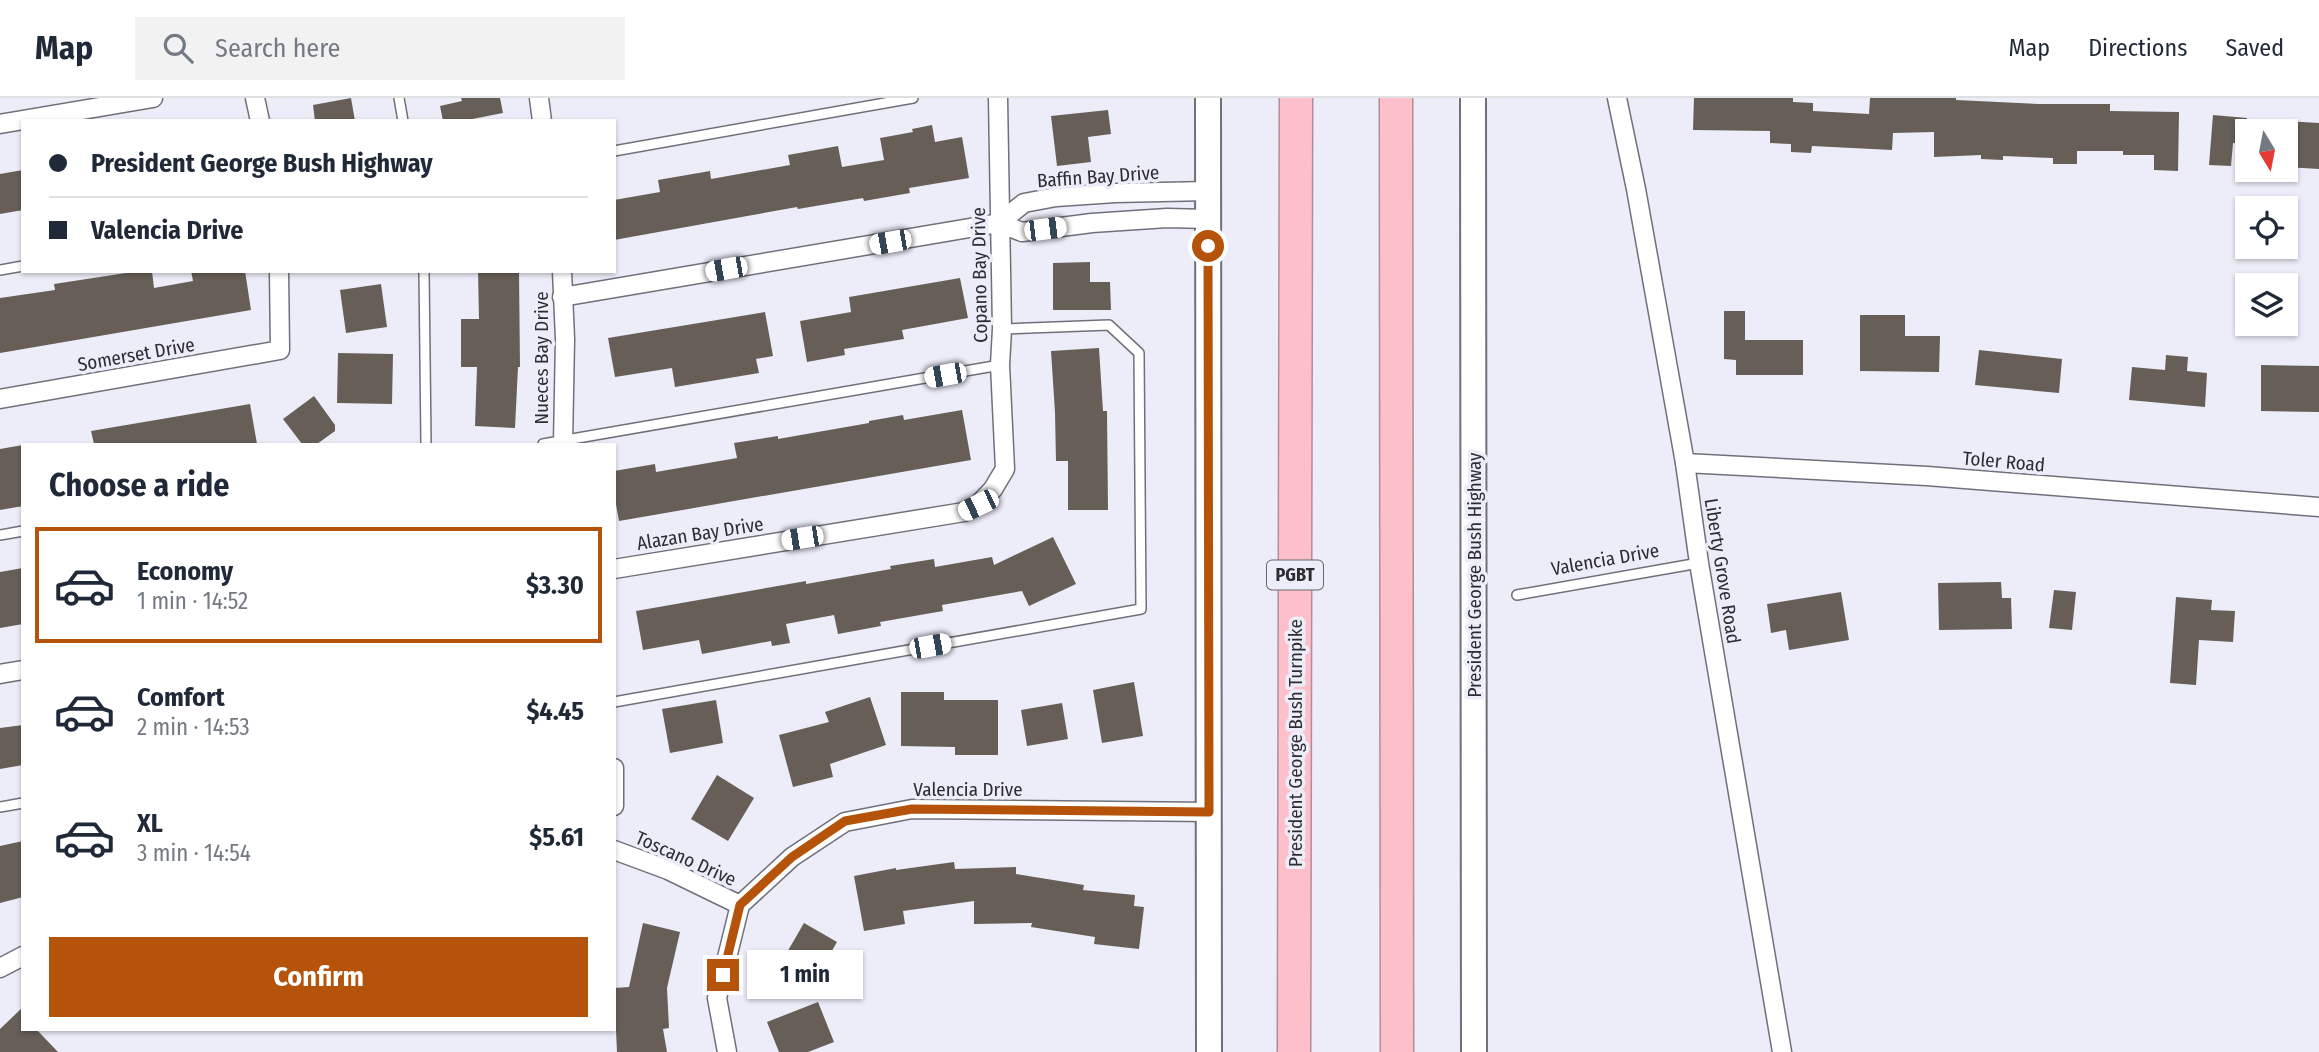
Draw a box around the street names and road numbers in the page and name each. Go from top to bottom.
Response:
street label: Baffin Bay Drive [1036,161,1160,192]
street label: Copano Bay Drive [967,207,992,343]
street label: Nueces Bay Drive [530,291,553,425]
street label: Somerset Drive [76,333,196,376]
street label: Toler Road [1962,446,2046,477]
street label: President George Bush Highway [1463,452,1486,698]
street label: Liberty Grove Road [1700,497,1745,645]
street label: Alazan Bay Drive [635,512,765,555]
street label: Valencia Drive [1549,539,1661,580]
road number: PGBT [1267,560,1323,589]
street label: President George Bush Turnpike [1284,619,1307,867]
street label: Valencia Drive [913,778,1023,801]
street label: Toscano Drive [632,826,740,891]

